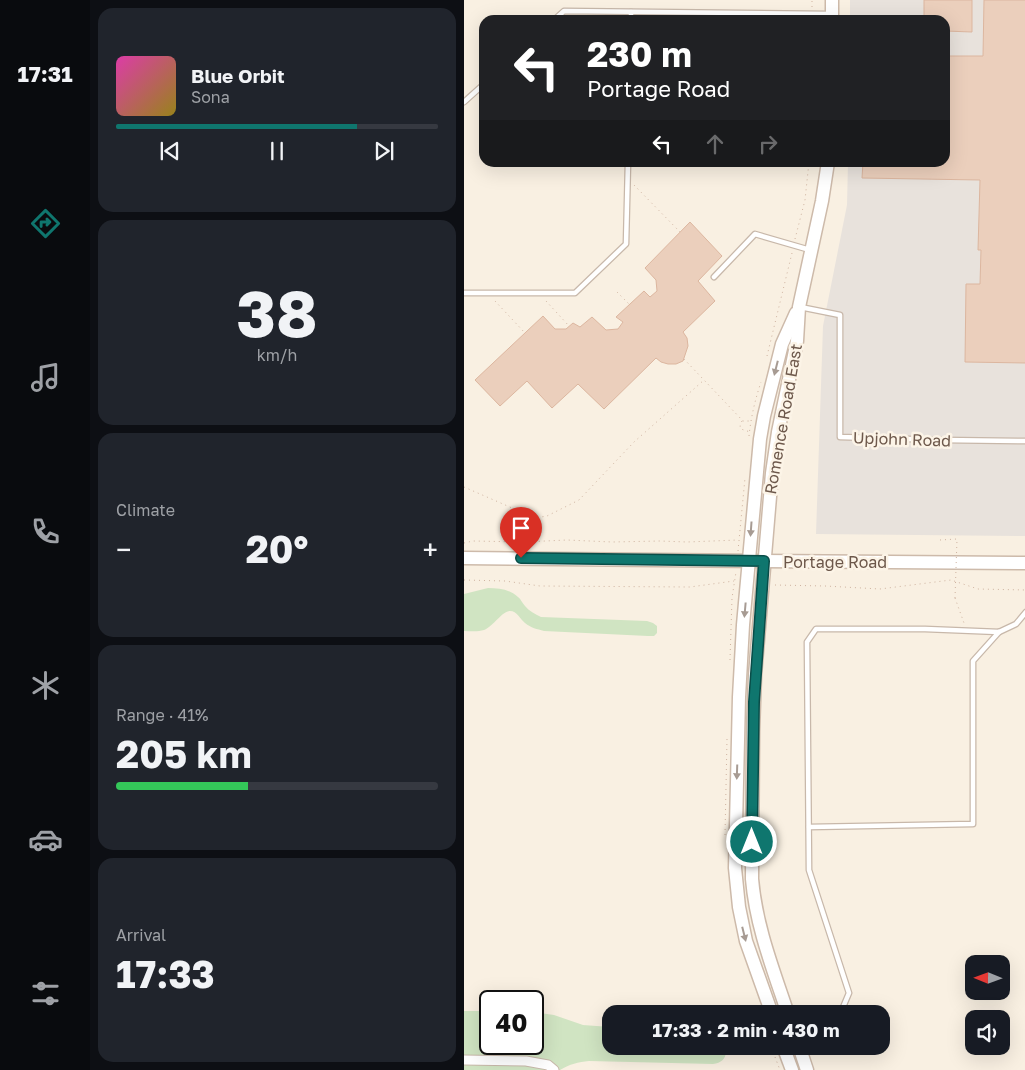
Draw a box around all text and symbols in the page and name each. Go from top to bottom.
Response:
text: 230 m [587,33,692,75]
icon: left [504,35,569,100]
text: 17:31 [17,60,73,87]
text: Blue Orbit [191,64,285,87]
text: Portage Road [587,75,730,102]
text: Sona [191,87,230,107]
icon: left [648,130,676,158]
icon: ahead [701,130,729,158]
icon: right [754,130,782,158]
icon: previous [156,137,184,165]
icon: pause [263,137,291,165]
icon: next [370,137,398,165]
icon: directions [28,206,63,241]
text: 38 [236,273,318,351]
street label: Romence Road East [760,342,806,496]
text: km/h [257,345,297,365]
icon: music [28,360,63,395]
one-way arrow [771,361,779,376]
street label: Upjohn Road [853,427,951,451]
text: Climate [116,500,175,520]
pin [500,507,542,558]
icon: phone [28,514,63,549]
icon: arrive [507,514,535,542]
one-way arrow [747,521,755,537]
text: 20° [246,526,308,571]
text: − [116,533,131,566]
text: + [423,533,438,566]
street label: Portage Road [783,552,887,572]
one-way arrow [740,602,748,618]
icon: climate [28,668,63,703]
text: Range · 41% [116,705,208,725]
text: 205 km [116,731,252,776]
one-way arrow [733,764,741,780]
position arrow [725,815,777,867]
icon: car [28,822,63,857]
text: Arrival [116,925,166,945]
one-way arrow [741,926,749,941]
text: 17:33 [116,951,215,996]
north arrow [965,955,1010,1000]
map controls [965,955,1010,1055]
icon: filters [28,976,63,1011]
speed limit sign: 40 [479,990,544,1055]
button: sound [965,1010,1010,1055]
text: 17:33 · 2 min · 430 m [652,1018,840,1041]

